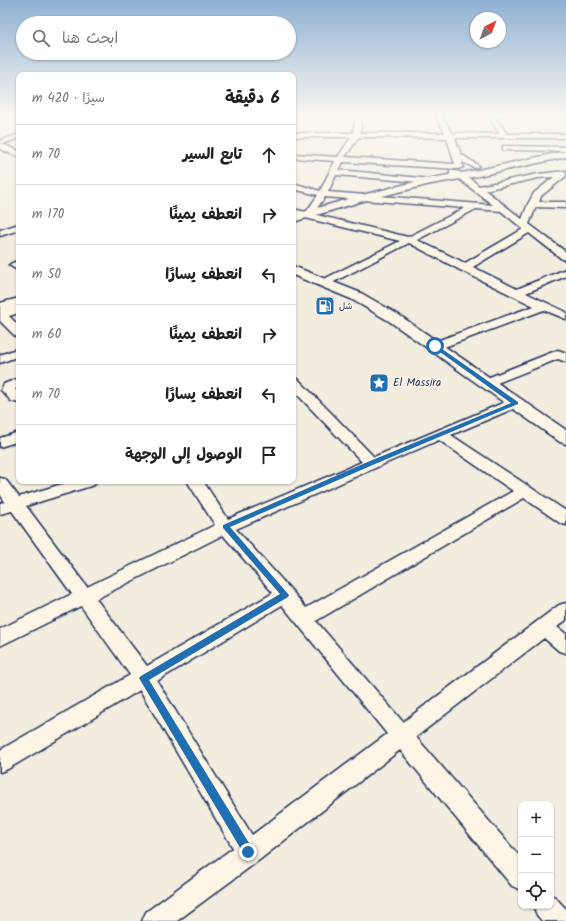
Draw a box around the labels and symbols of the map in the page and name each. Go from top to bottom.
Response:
north arrow [470,12,506,48]
fuel station icon: شل [314,295,336,317]
place label: شل [339,299,352,314]
route start [426,337,444,355]
place icon: El Massira [368,372,390,394]
place label: El Massira [393,374,441,392]
route end [239,843,257,861]

